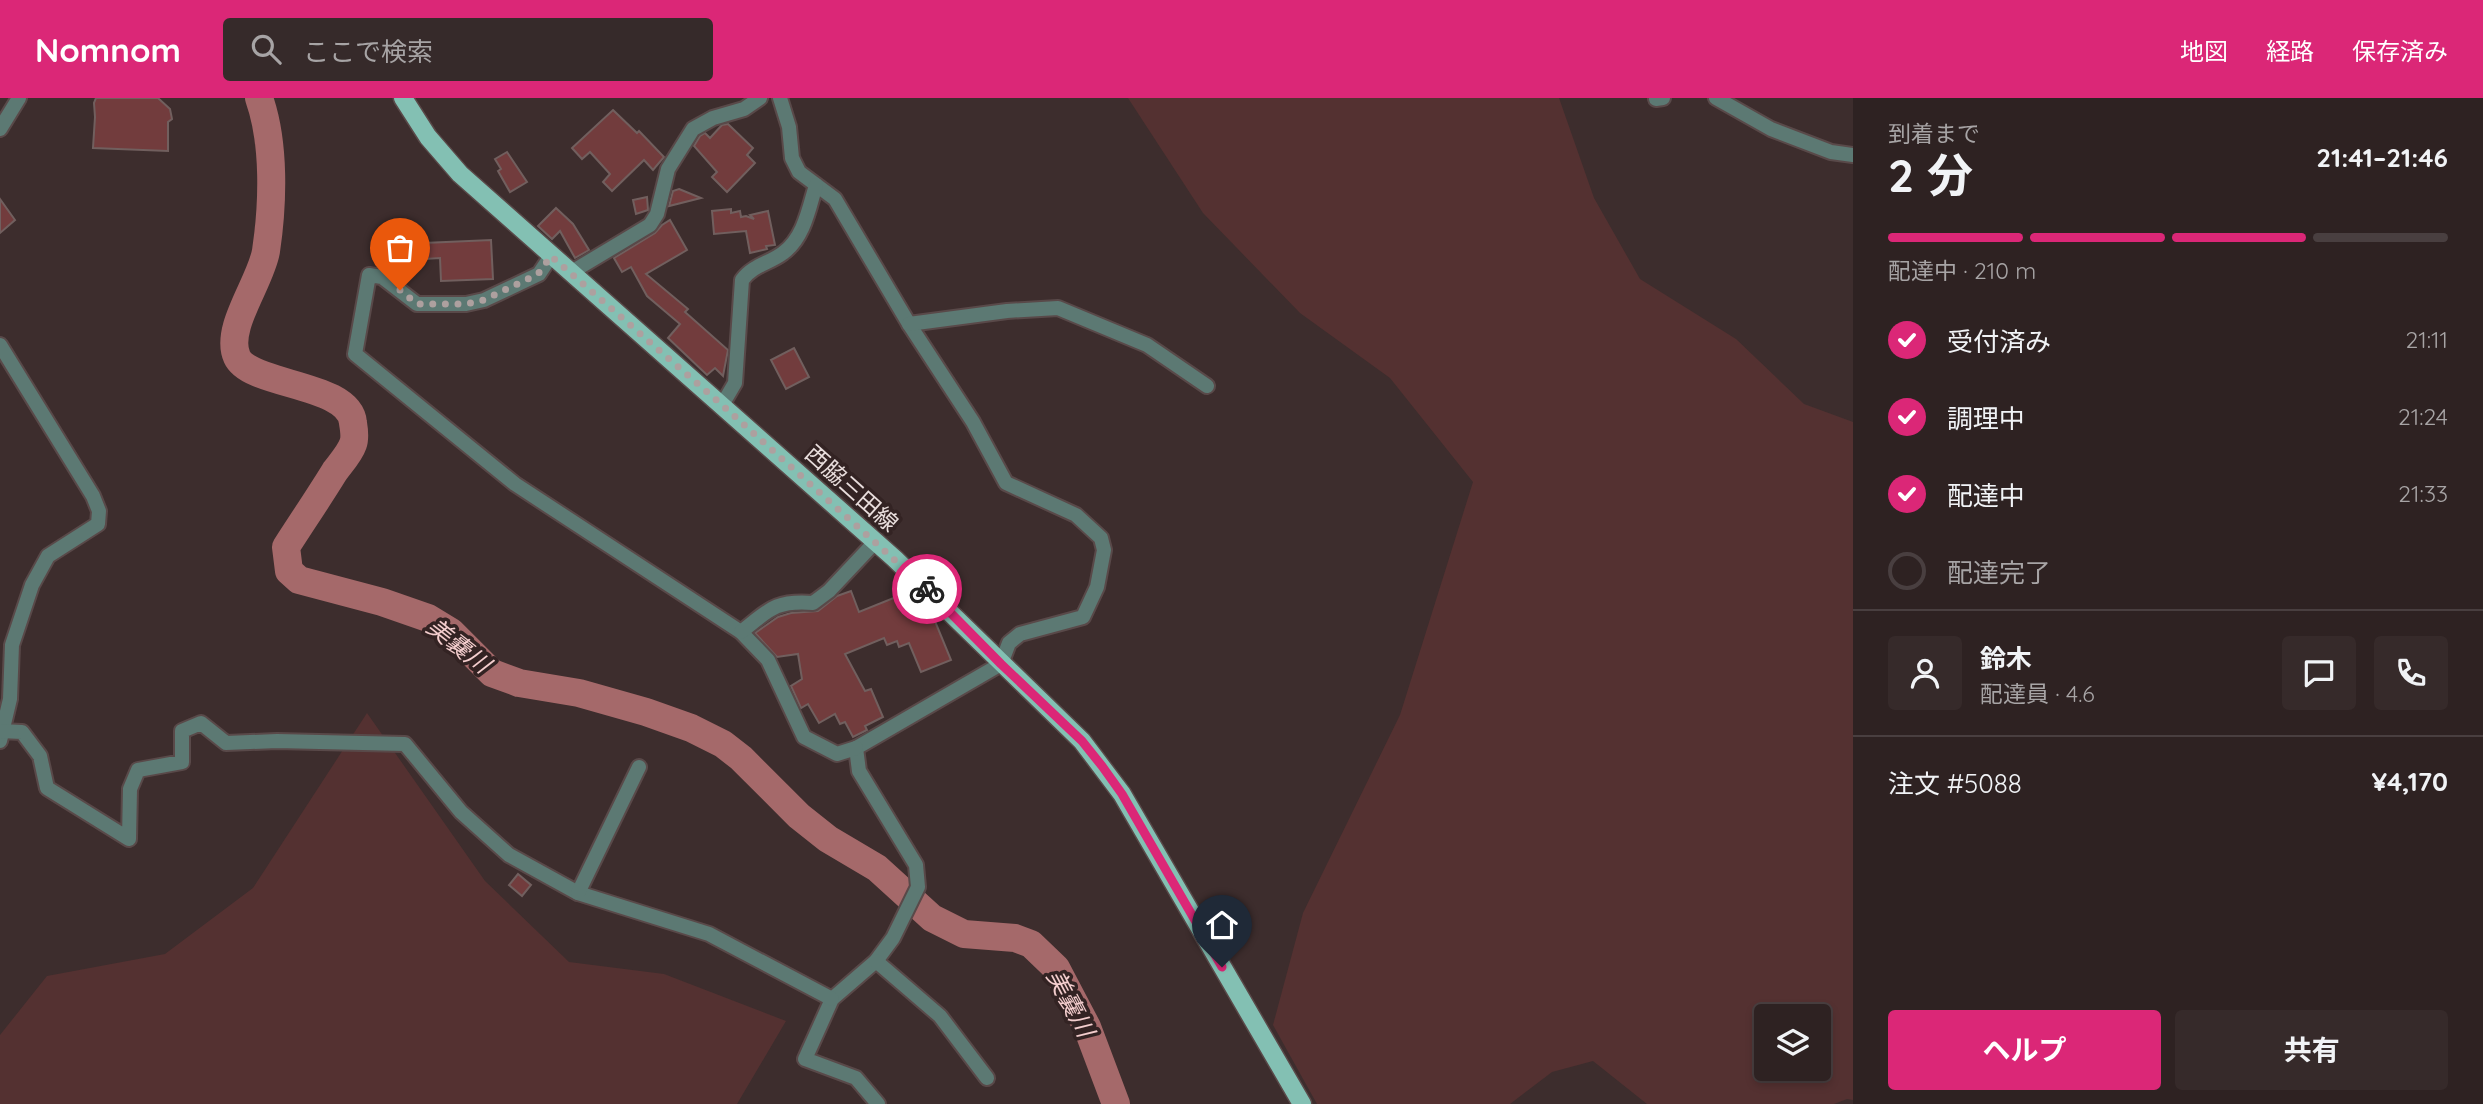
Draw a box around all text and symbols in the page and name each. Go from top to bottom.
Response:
search box [223,18,713,81]
text: Nomnom [35,29,181,70]
icon: search [247,30,285,68]
text: ここで検索 [303,35,433,68]
text: 地図 [2180,36,2228,66]
text: 経路 [2266,36,2314,66]
text: 保存済み [2352,36,2448,66]
text: 到着まで [1888,119,1980,148]
text: 21:41–21:46 [2316,141,2448,174]
text: 2 分 [1888,146,1973,204]
pin [370,218,430,290]
icon: bag [381,229,419,267]
text: 配達中 · 210 m [1888,256,2036,285]
icon: check [1888,321,1926,359]
text: 受付済み [1947,325,2051,358]
text: 21:11 [2405,325,2448,354]
icon: check [1888,398,1926,436]
text: 調理中 [1947,402,2025,435]
text: 21:24 [2398,402,2448,431]
street label: 西脇三田線 [800,439,904,537]
icon: check [1888,475,1926,513]
text: 配達中 [1947,479,2025,512]
text: 21:33 [2398,479,2448,508]
courier [892,554,962,624]
text: 配達完了 [1947,556,2051,589]
icon: bike [908,570,946,608]
water label: 美嚢川 [421,611,499,681]
button: person [1888,636,1962,710]
button: chat [2282,636,2356,710]
button: phone [2374,636,2448,710]
text: 鈴木 [1980,642,2032,675]
text: 配達員 · 4.6 [1980,679,2095,708]
text: ¥4,170 [2372,765,2448,798]
text: 注文 #5088 [1888,767,2022,800]
pin [1192,895,1252,967]
icon: home [1203,906,1241,944]
water label: 美嚢川 [1041,964,1103,1044]
map controls [1754,1004,1831,1081]
button: layers [1754,1004,1831,1081]
button: ヘルプ [1888,1010,2161,1090]
button: 共有 [2175,1010,2448,1090]

